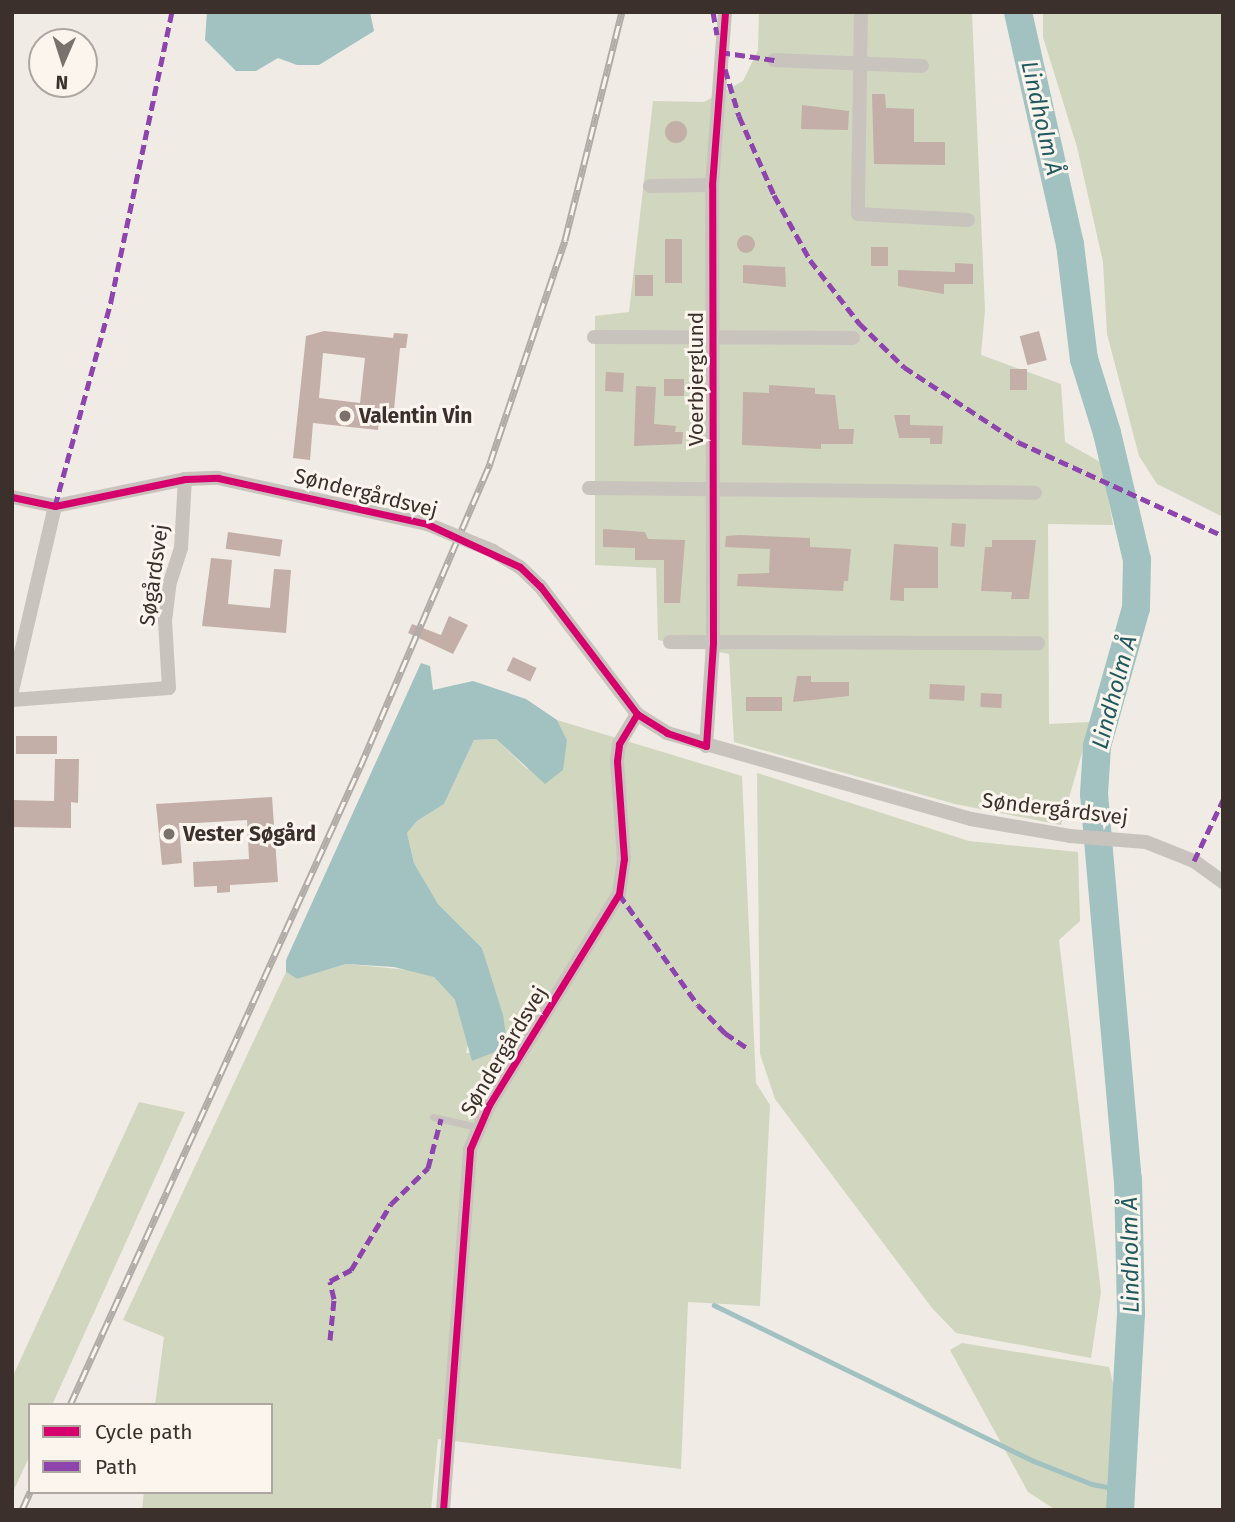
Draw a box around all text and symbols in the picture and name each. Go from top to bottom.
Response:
north arrow [28,28,98,98]
water label: Lindholm Å [1015,58,1069,178]
text: N [55,71,69,94]
street label: Voerbjerglund [683,312,709,446]
place label: Valentin Vin [359,403,472,429]
marker: Valentin Vin [337,408,353,424]
street label: Søndergårdsvej [292,463,440,523]
street label: Søgårdsvej [134,522,174,628]
water label: Lindholm Å [1086,632,1142,752]
street label: Søndergårdsvej [981,788,1129,830]
place label: Vester Søgård [183,821,316,847]
marker: Vester Søgård [161,826,177,842]
street label: Søndergårdsvej [455,982,553,1120]
water label: Lindholm Å [1115,1197,1145,1313]
legend [28,1403,273,1494]
text: Cycle path [95,1419,193,1445]
text: Path [95,1454,137,1480]

